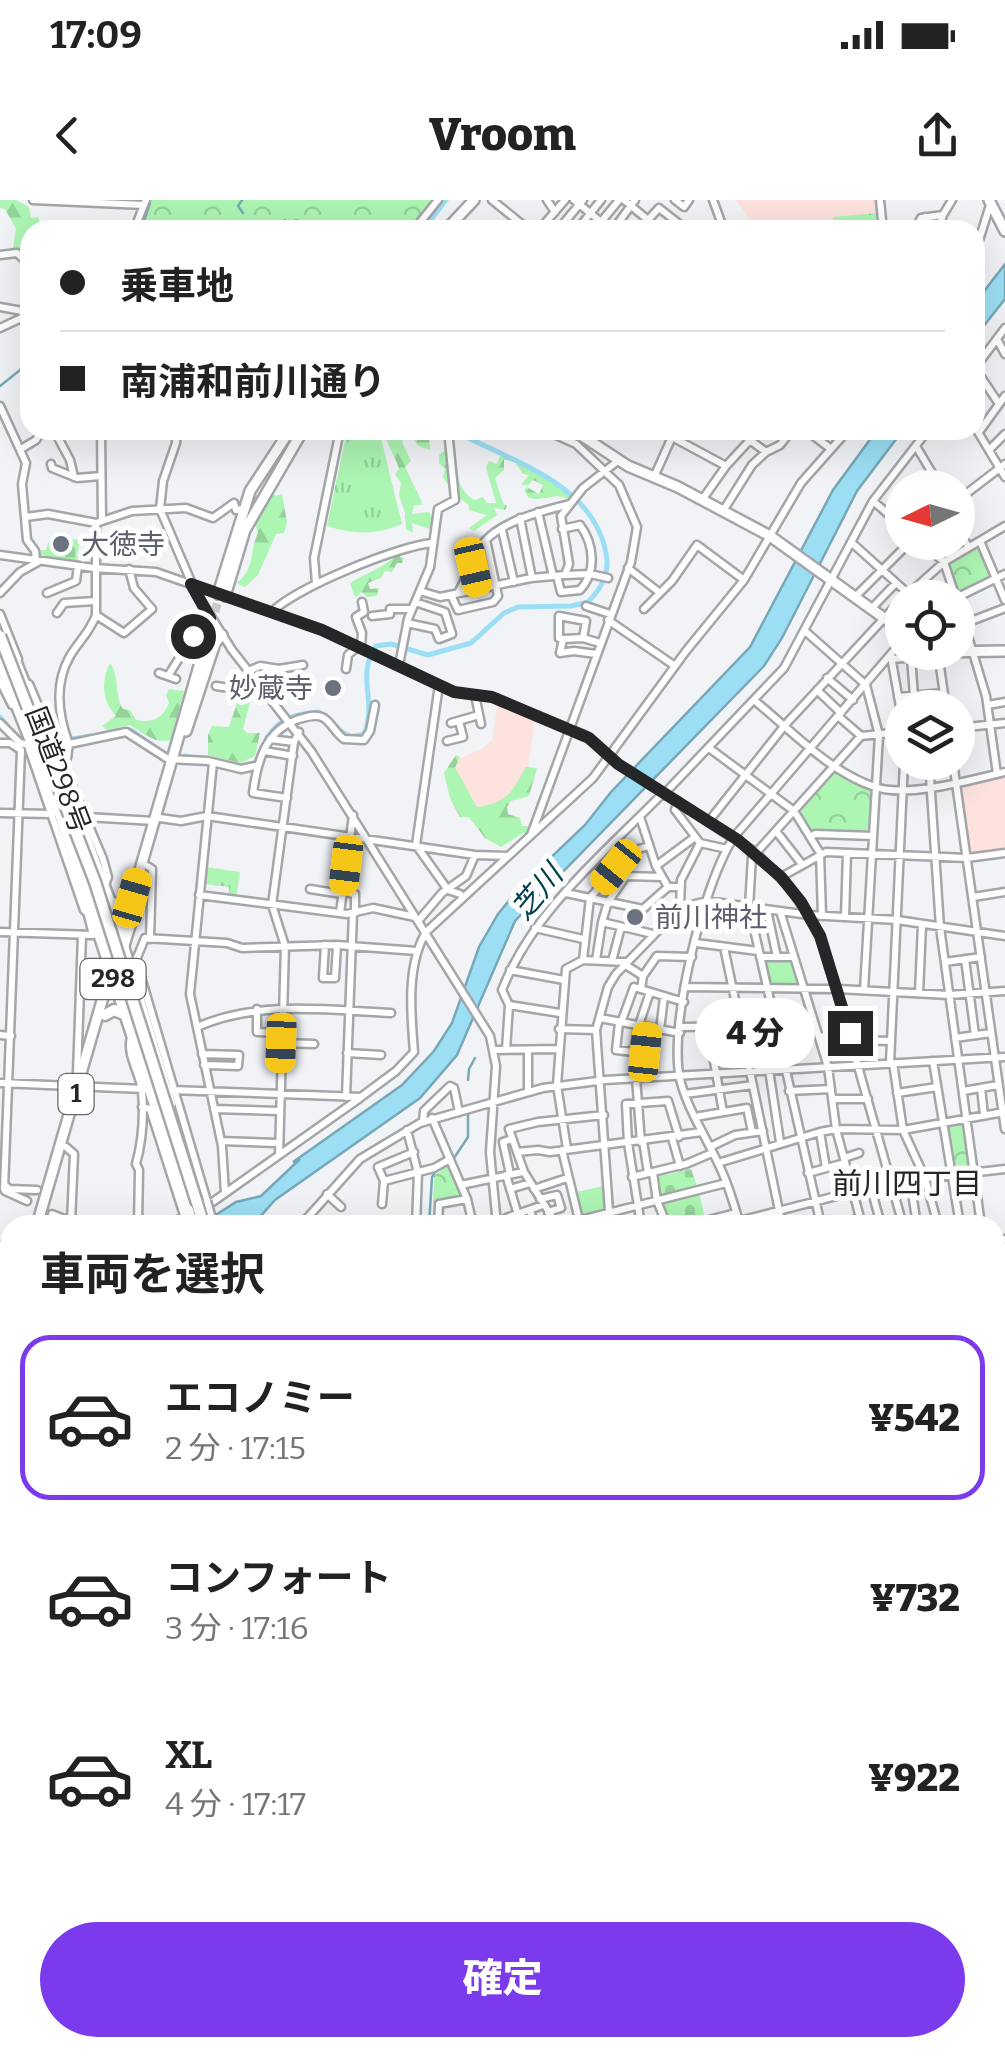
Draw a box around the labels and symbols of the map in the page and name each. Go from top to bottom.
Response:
north arrow [885,470,975,560]
place label: 大徳寺 [81,528,165,561]
marker: 大徳寺 [50,533,72,555]
car [452,534,494,600]
route start [171,614,216,659]
place label: 妙蔵寺 [229,672,313,705]
marker: 妙蔵寺 [322,677,344,699]
street label: 国道298号 [19,702,97,838]
car [327,833,365,897]
car [585,834,647,900]
water label: 芝川 [504,855,572,927]
car [109,865,155,931]
place label: 前川神社 [655,901,767,934]
marker: 前川神社 [624,906,646,928]
road number: 298 [80,959,146,999]
callout: 4 分 [695,998,815,1068]
route end [828,1011,873,1056]
car [265,1012,297,1074]
car [627,1021,663,1083]
road number: 1 [58,1074,94,1114]
district label: 前川四丁目 [832,1166,982,1202]

